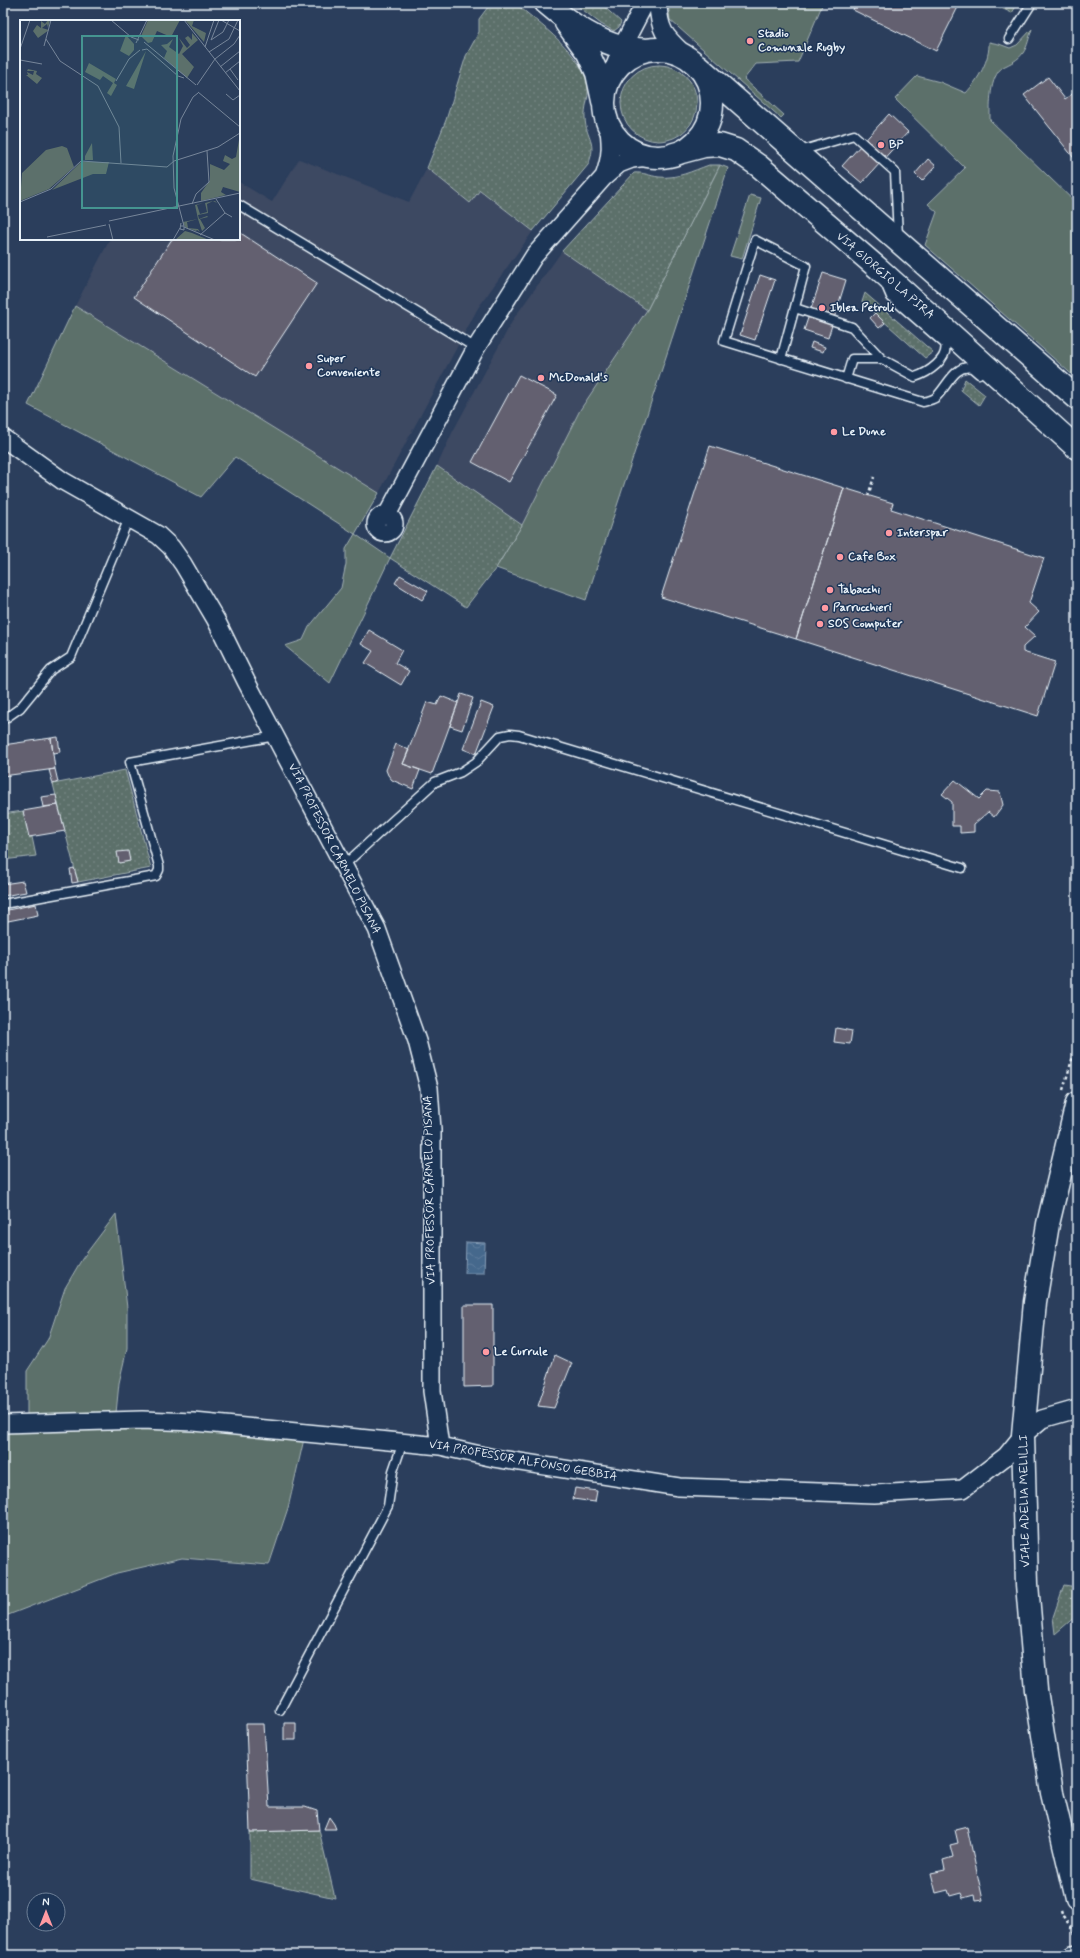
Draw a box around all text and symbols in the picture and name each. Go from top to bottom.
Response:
inset map [20,20,240,240]
place label: Stadio Comunale Rugby [758,26,845,57]
marker: Stadio Comunale Rugby [745,36,755,46]
place label: BP [889,137,904,153]
marker: BP [876,140,886,150]
street label: VIA GIORGIO LA PIRA [833,229,937,323]
place label: Iblea Petroli [830,300,894,316]
marker: Iblea Petroli [817,303,827,313]
place label: Super Conveniente [317,351,381,381]
marker: Super Conveniente [304,361,314,371]
place label: McDonald's [549,370,609,386]
marker: McDonald's [536,373,546,383]
place label: Le Dune [842,424,886,440]
marker: Le Dune [829,427,839,437]
place label: Interspar [897,525,948,541]
marker: Interspar [884,528,894,538]
place label: Cafe Box [848,549,897,565]
marker: Cafe Box [835,552,845,562]
place label: Tabacchi [838,582,881,598]
marker: Tabacchi [825,585,835,595]
place label: Parrucchieri [833,600,892,616]
marker: Parrucchieri [820,603,830,613]
place label: SOS Computer [828,616,903,632]
marker: SOS Computer [815,619,825,629]
street label: VIA PROFESSOR CARMELO PISANA [284,761,384,937]
street label: VIA PROFESSOR CARMELO PISANA [420,1095,440,1285]
place label: Le Currule [494,1344,548,1360]
marker: Le Currule [481,1347,491,1357]
street label: VIALE ADELIA MELILLI [1016,1434,1034,1568]
street label: VIA PROFESSOR ALFONSO GEBBIA [428,1437,618,1485]
north arrow [26,1892,66,1932]
text: N [42,1896,50,1910]

